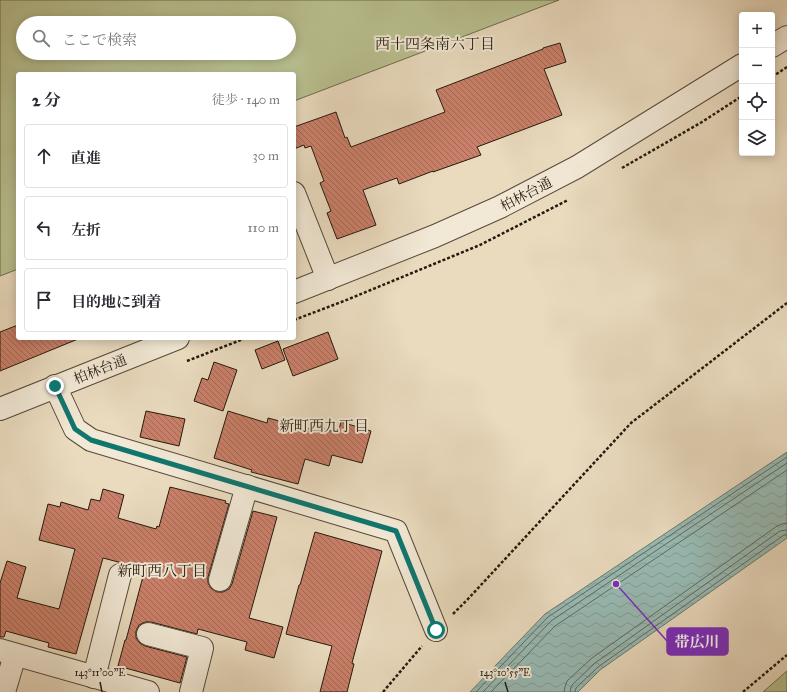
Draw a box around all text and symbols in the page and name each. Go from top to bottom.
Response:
map controls [739,12,775,156]
button: + [739,12,775,48]
search box [16,16,296,60]
icon: search [30,27,52,49]
text: ここで検索 [62,31,137,49]
district label: 西十四条南六丁目 [375,35,495,53]
button: − [739,48,775,84]
button: locate [739,84,775,120]
text: 2 分 [32,90,61,111]
text: 徒歩 · 140 m [212,92,280,108]
button: layers [739,120,775,156]
icon: ahead [33,145,55,167]
text: 30 m [253,148,279,164]
text: 直進 [71,149,101,167]
street label: 柏林台通 [498,174,555,215]
icon: left [33,217,55,239]
text: 110 m [247,220,279,236]
text: 左折 [71,221,101,239]
icon: arrive [33,289,55,311]
text: 目的地に到着 [71,293,161,311]
street label: 柏林台通 [71,351,129,388]
route end [46,377,64,395]
district label: 新町西九丁目 [279,417,369,435]
district label: 新町西八丁目 [117,562,207,580]
route start [427,621,445,639]
callout: 帯広川 [667,628,728,655]
text: 帯広川 [674,633,720,651]
text: 143°11'00"E [75,667,126,679]
text: 143°10'55"E [480,667,530,679]

